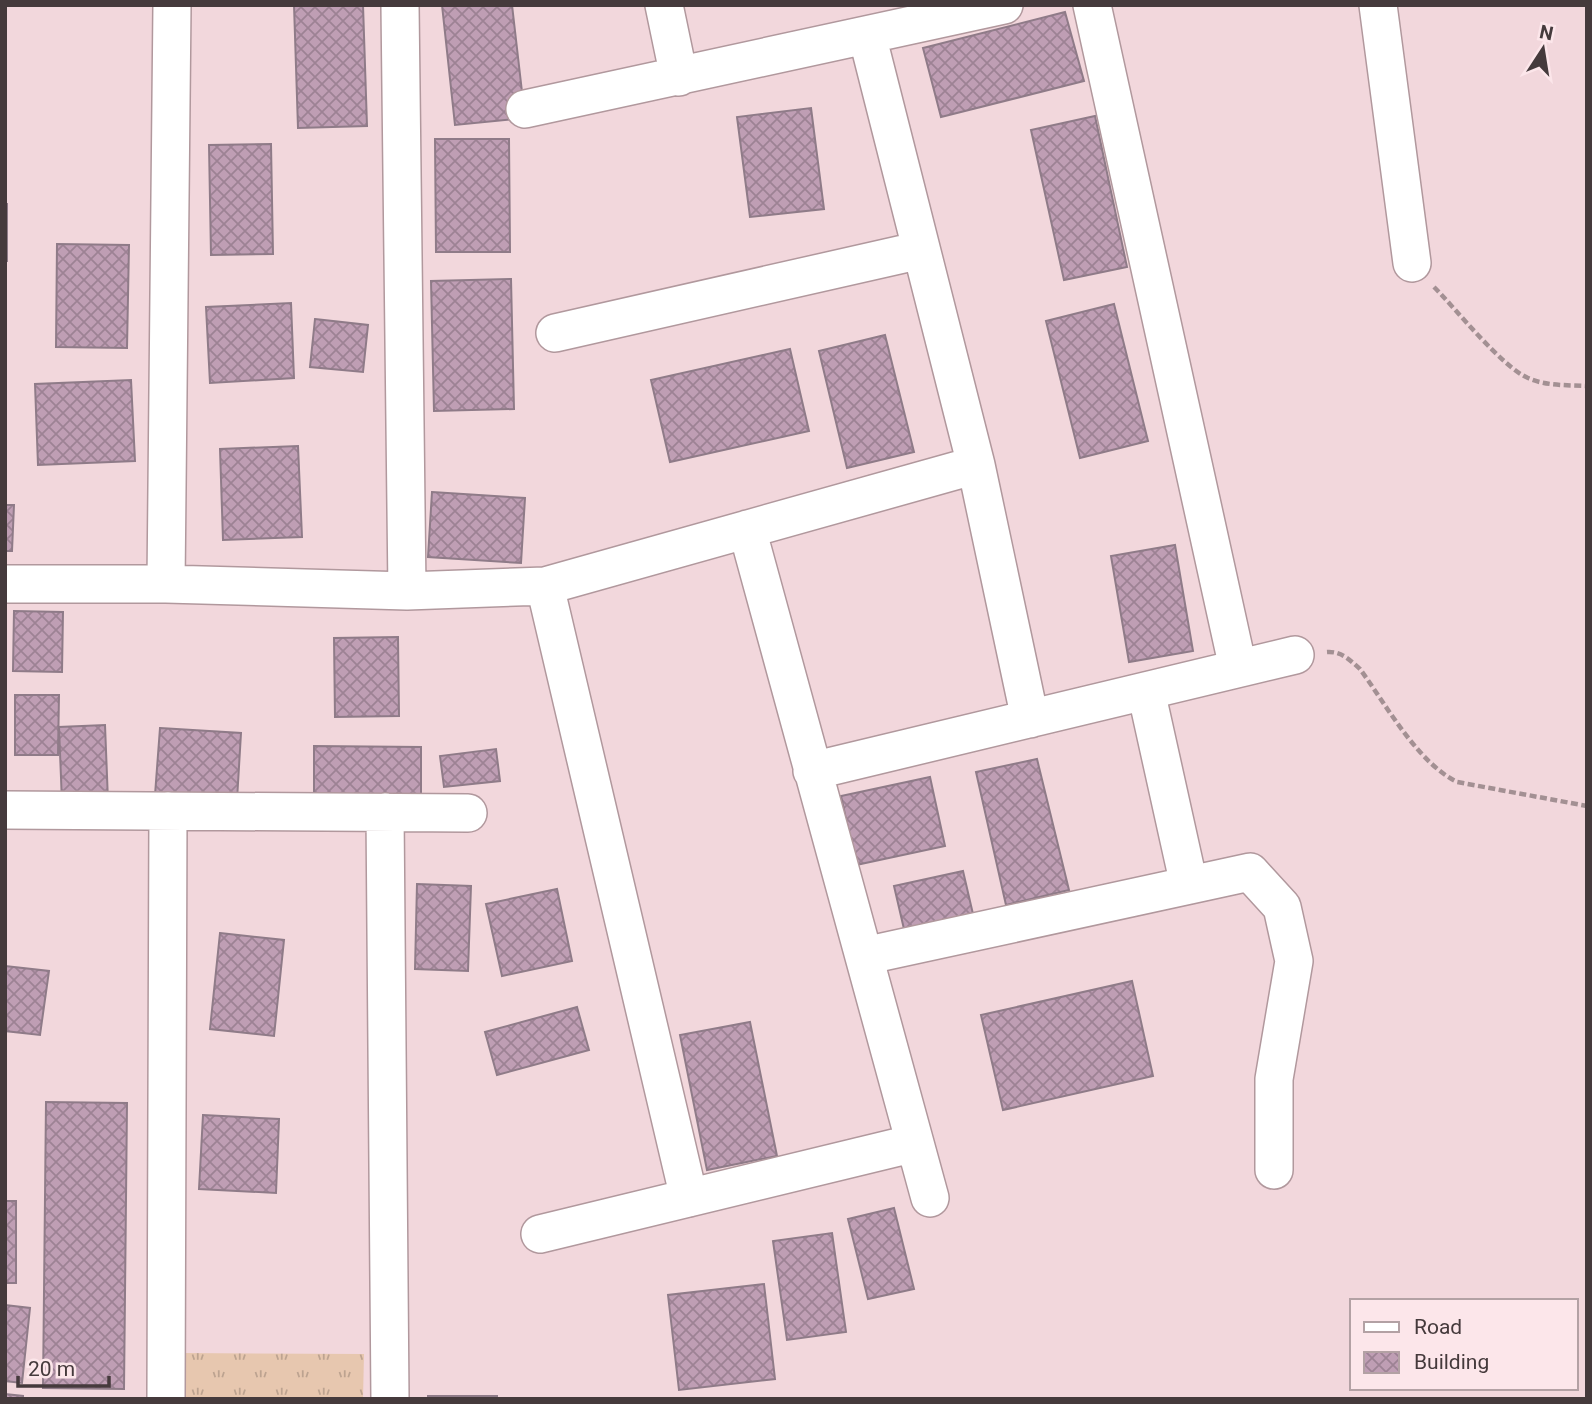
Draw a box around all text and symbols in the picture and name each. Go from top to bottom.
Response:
north arrow [1508,14,1578,84]
text: N [1537,20,1555,46]
legend [1350,1299,1578,1390]
text: Road [1414,1315,1462,1339]
scale bar [18,1344,108,1388]
text: Building [1414,1350,1489,1374]
text: 20 m [28,1357,75,1381]

